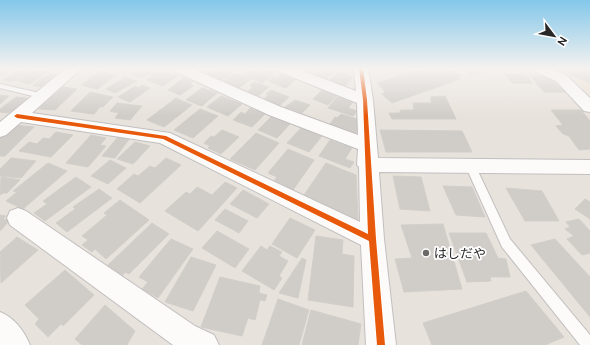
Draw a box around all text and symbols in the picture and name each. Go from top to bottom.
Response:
north arrow [534,16,574,56]
text: N [555,35,570,48]
place label: はしだや [434,246,486,260]
marker: はしだや [421,248,431,258]

